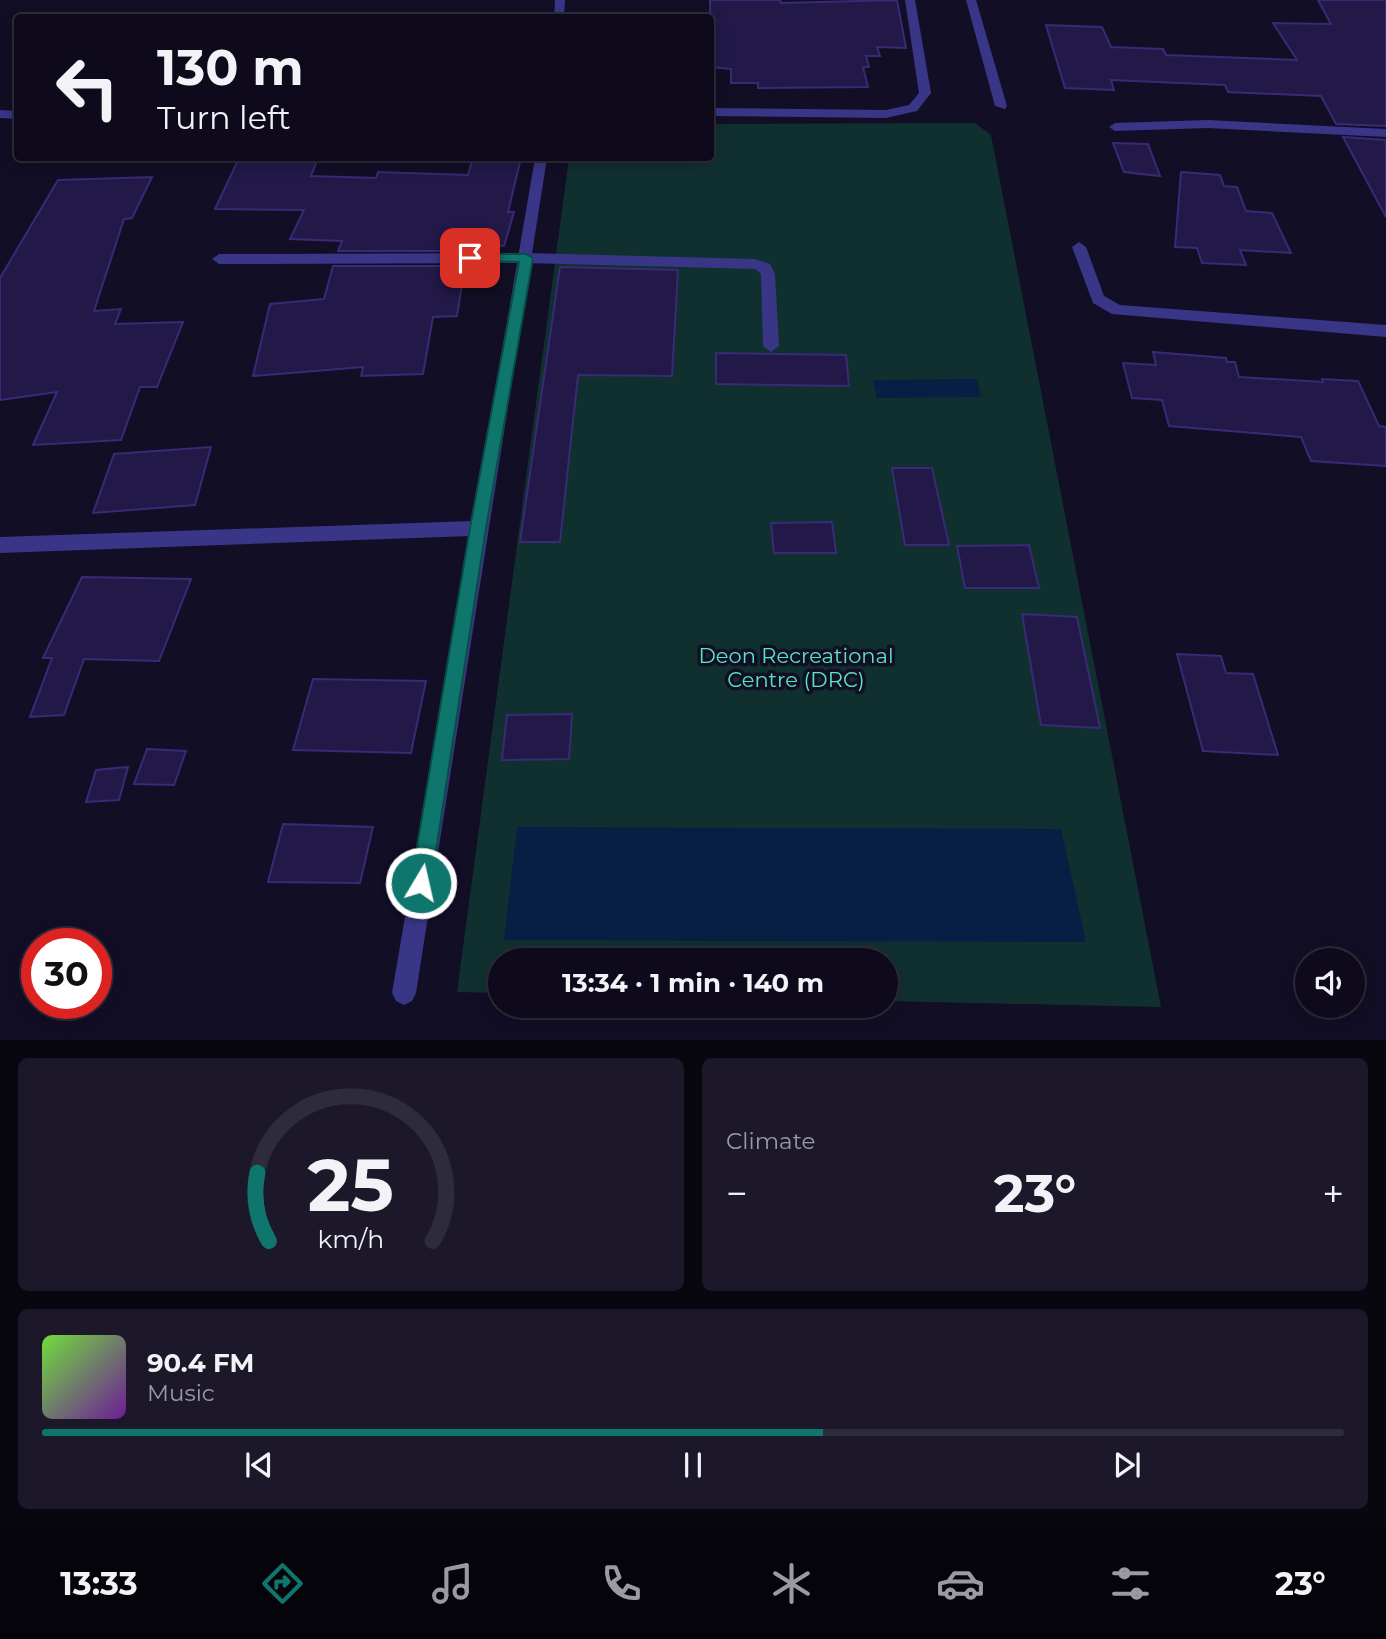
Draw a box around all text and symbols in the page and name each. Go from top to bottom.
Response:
text: 130 m [157,38,304,97]
icon: left [42,42,133,133]
text: Turn left [157,98,291,137]
pin [440,228,500,288]
icon: arrive [451,239,489,277]
park label: Deon Recreational Centre (DRC) [698,643,894,692]
position arrow [384,846,458,920]
speed limit sign: 30 [21,928,112,1019]
map controls [1295,948,1365,1018]
button: sound [1295,948,1365,1018]
text: 13:34 · 1 min · 140 m [562,967,824,999]
text: Climate [726,1127,815,1155]
text: 25 [308,1141,394,1229]
text: 23° [994,1162,1076,1225]
text: − [726,1170,748,1217]
text: + [1322,1170,1344,1217]
text: km/h [318,1223,384,1253]
text: 90.4 FM [147,1347,254,1379]
text: Music [147,1379,215,1407]
icon: previous [240,1446,278,1484]
icon: pause [674,1446,712,1484]
icon: next [1108,1446,1146,1484]
icon: directions [258,1559,307,1608]
icon: music [428,1559,477,1608]
icon: phone [597,1559,646,1608]
icon: climate [767,1559,816,1608]
icon: car [936,1559,985,1608]
icon: filters [1106,1559,1155,1608]
text: 13:33 [60,1564,138,1603]
text: 23° [1275,1564,1326,1603]

